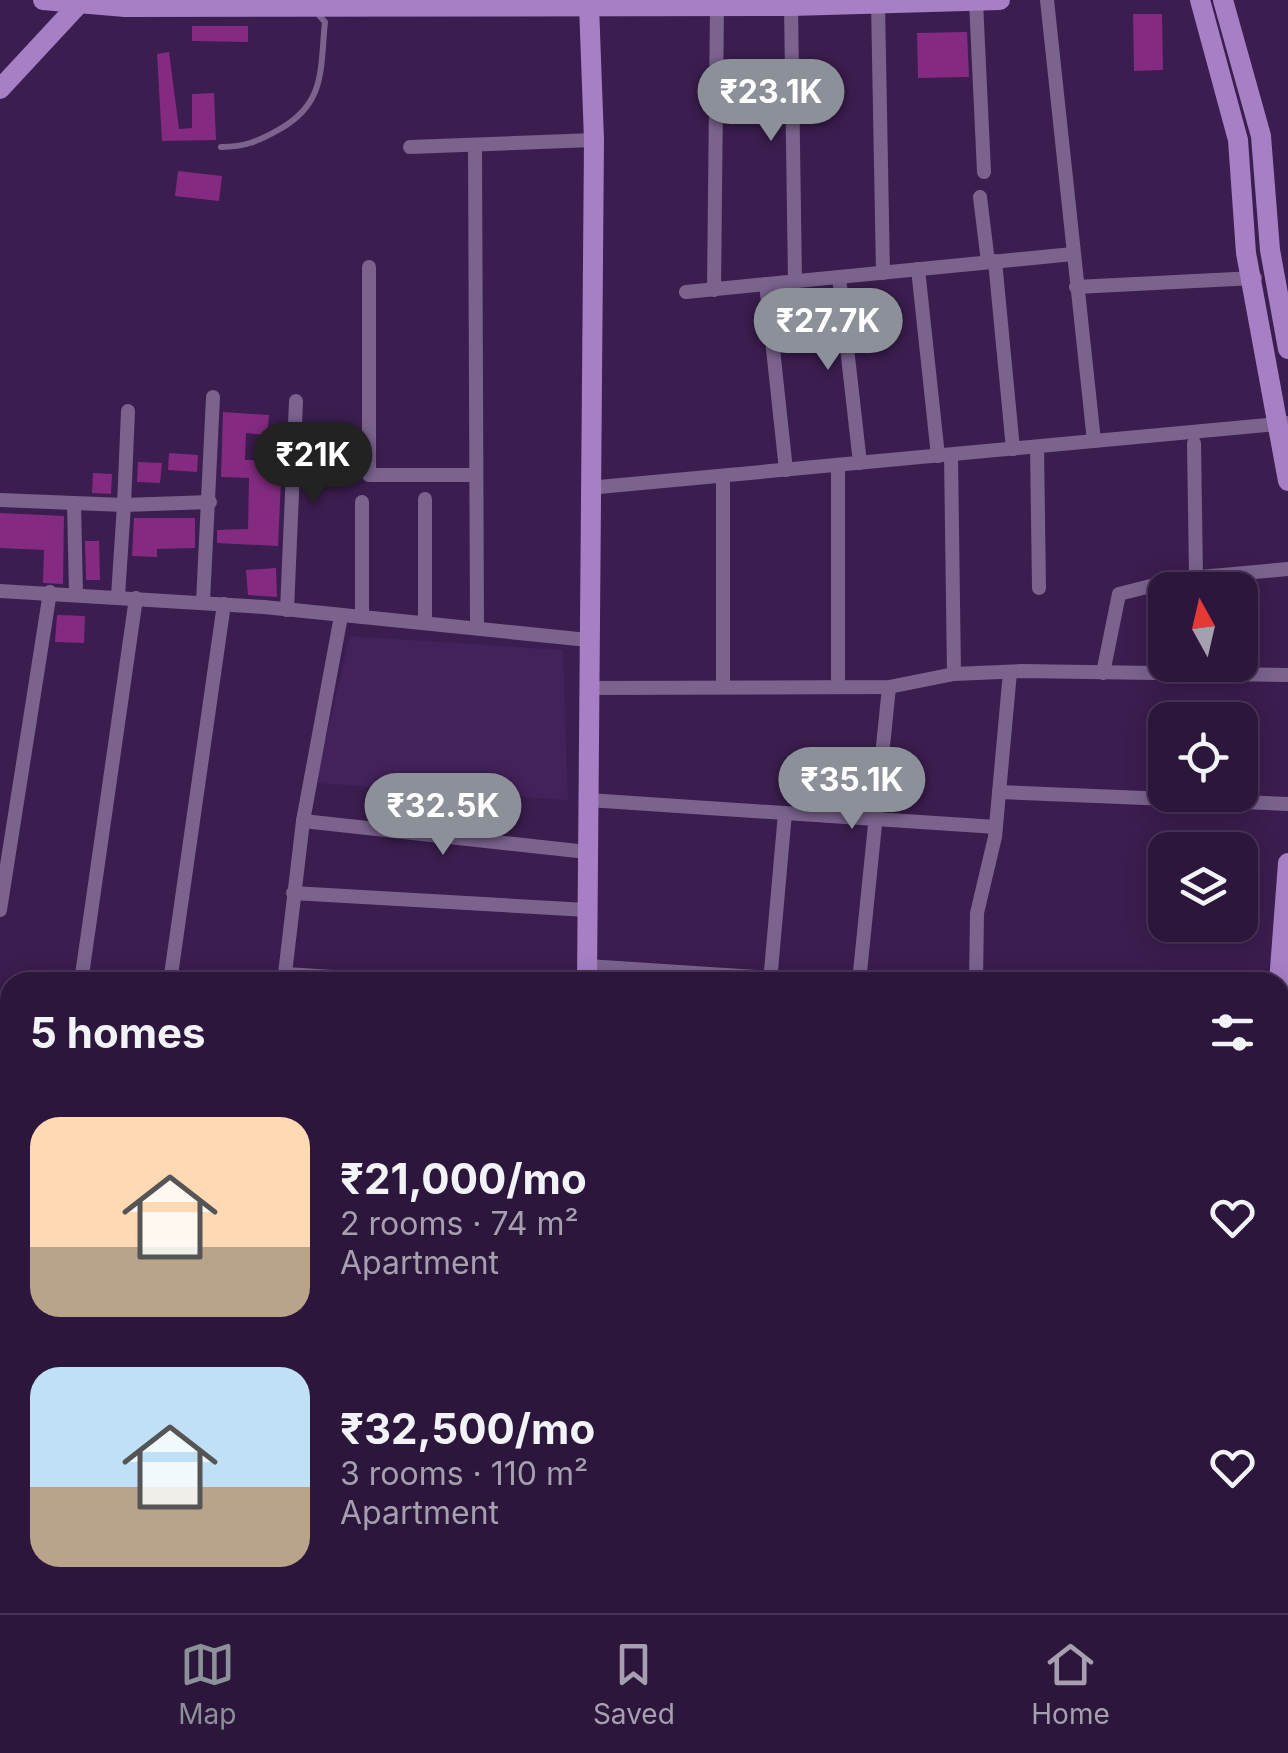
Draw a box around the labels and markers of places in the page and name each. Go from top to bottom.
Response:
pin: ₹23.1K [690,59,852,144]
pin: ₹27.7K [747,288,909,373]
pin: ₹21K [254,422,372,507]
pin: ₹35.1K [771,747,933,832]
pin: ₹32.5K [362,773,524,858]

